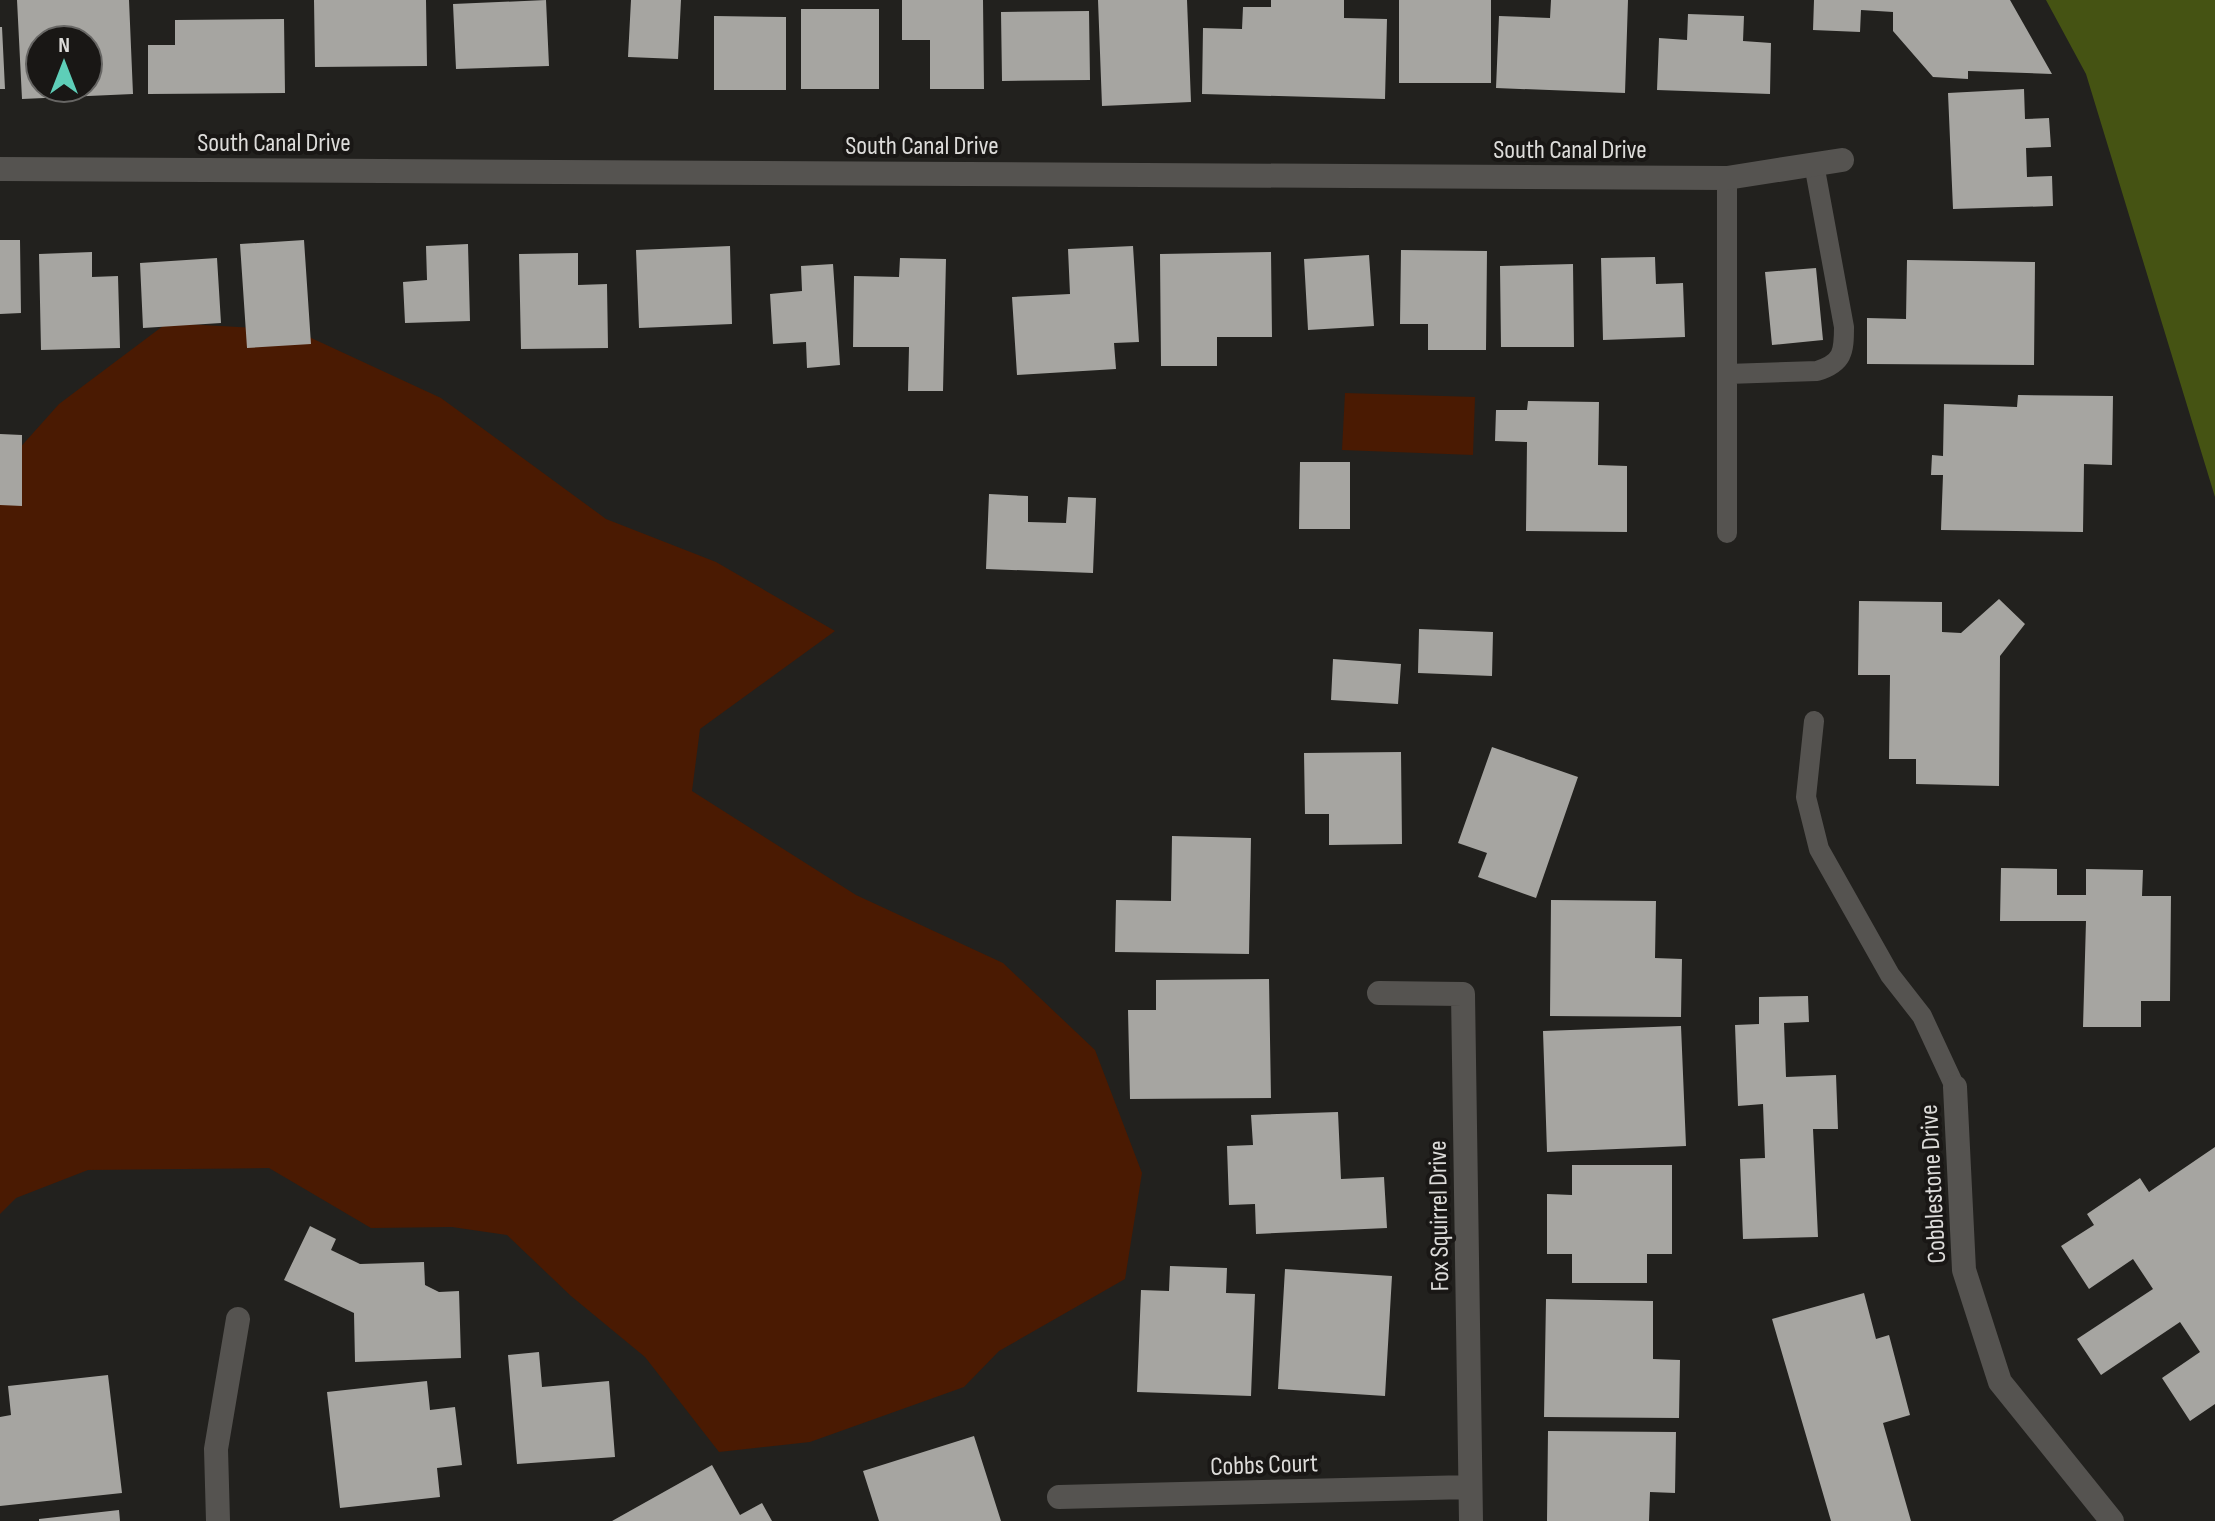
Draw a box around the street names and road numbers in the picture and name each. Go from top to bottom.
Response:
street label: South Canal Drive [197,128,351,159]
street label: South Canal Drive [845,131,999,162]
street label: South Canal Drive [1493,135,1647,166]
street label: Cobblestone Drive [1914,1104,1953,1264]
street label: Fox Squirrel Drive [1423,1140,1456,1292]
street label: Cobbs Court [1210,1448,1319,1483]

